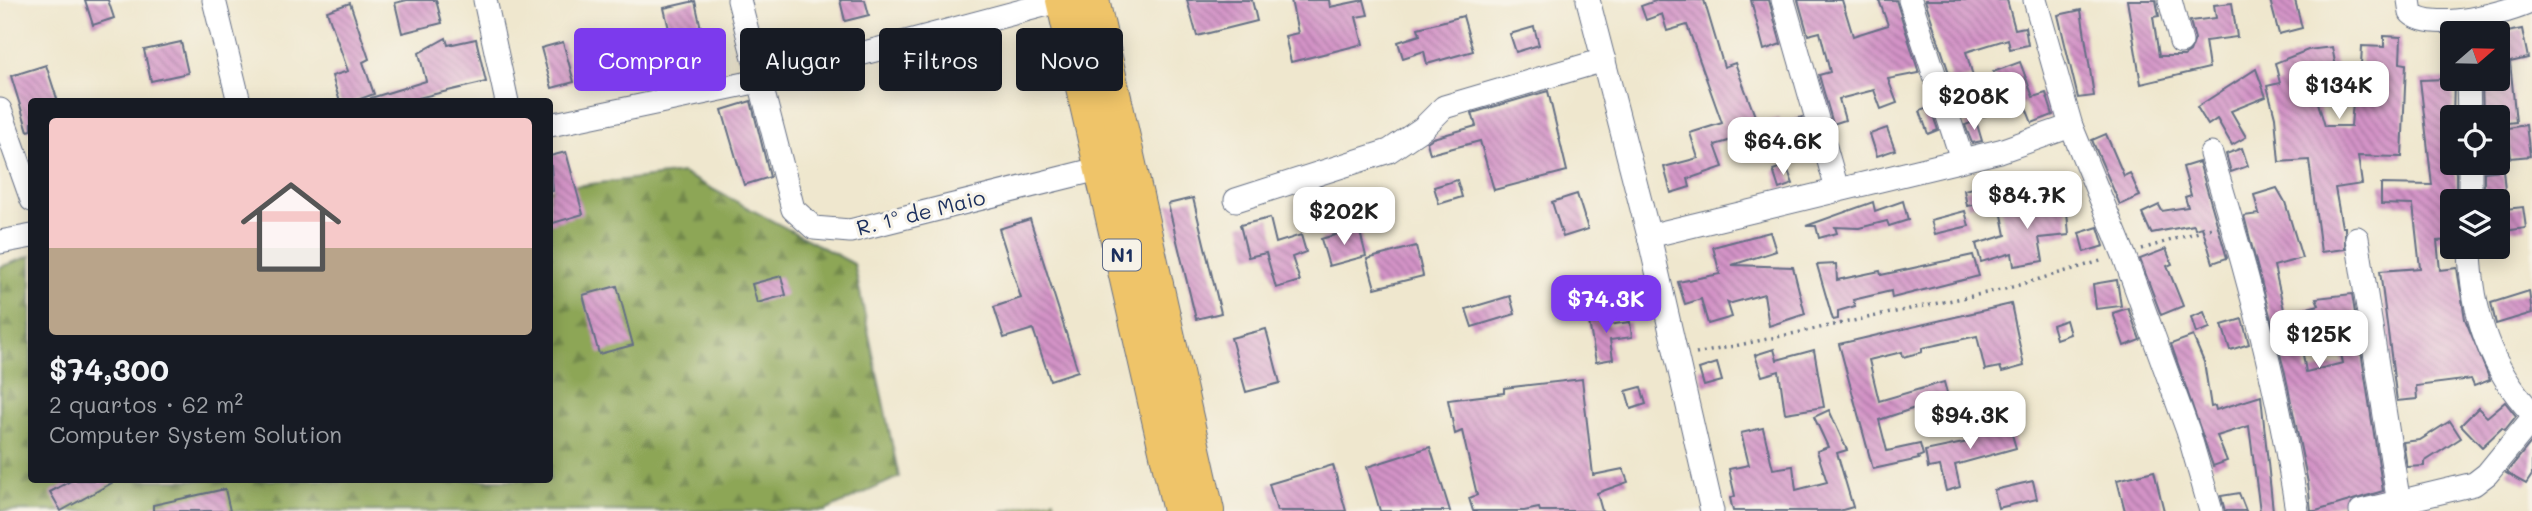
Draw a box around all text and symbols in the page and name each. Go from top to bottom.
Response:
north arrow [2440,21,2510,91]
map controls [2440,21,2510,259]
chip: Comprar [574,28,726,91]
chip: Alugar [740,28,865,91]
chip: Filtros [879,28,1002,91]
chip: Novo [1016,28,1123,91]
pin: $134K [2290,61,2388,121]
text: $134K [2305,69,2373,99]
pin: $208K [1925,72,2023,132]
text: $208K [1938,80,2010,110]
button: locate [2440,105,2510,175]
pin: $64.6K [1726,118,1840,177]
text: $64.6K [1744,125,1822,155]
icon: home [228,164,354,290]
pin: $84.7K [1970,172,2084,231]
text: $84.7K [1988,179,2066,209]
street label: R. 1º de Maio [853,183,988,241]
pin: $202K [1295,188,1393,247]
button: layers [2440,189,2510,259]
text: $202K [1309,195,1379,225]
road number: N1 [1103,240,1141,270]
pin: $74.3K [1549,276,1663,335]
text: $74.3K [1567,283,1645,313]
pin: $125K [2270,310,2368,370]
text: $125K [2286,318,2352,348]
text: $74,300 [49,349,169,389]
text: 2 quartos · 62 m² [49,389,243,419]
pin: $94.3K [1913,392,2027,451]
text: $94.3K [1931,399,2009,429]
text: Computer System Solution [49,419,342,449]

